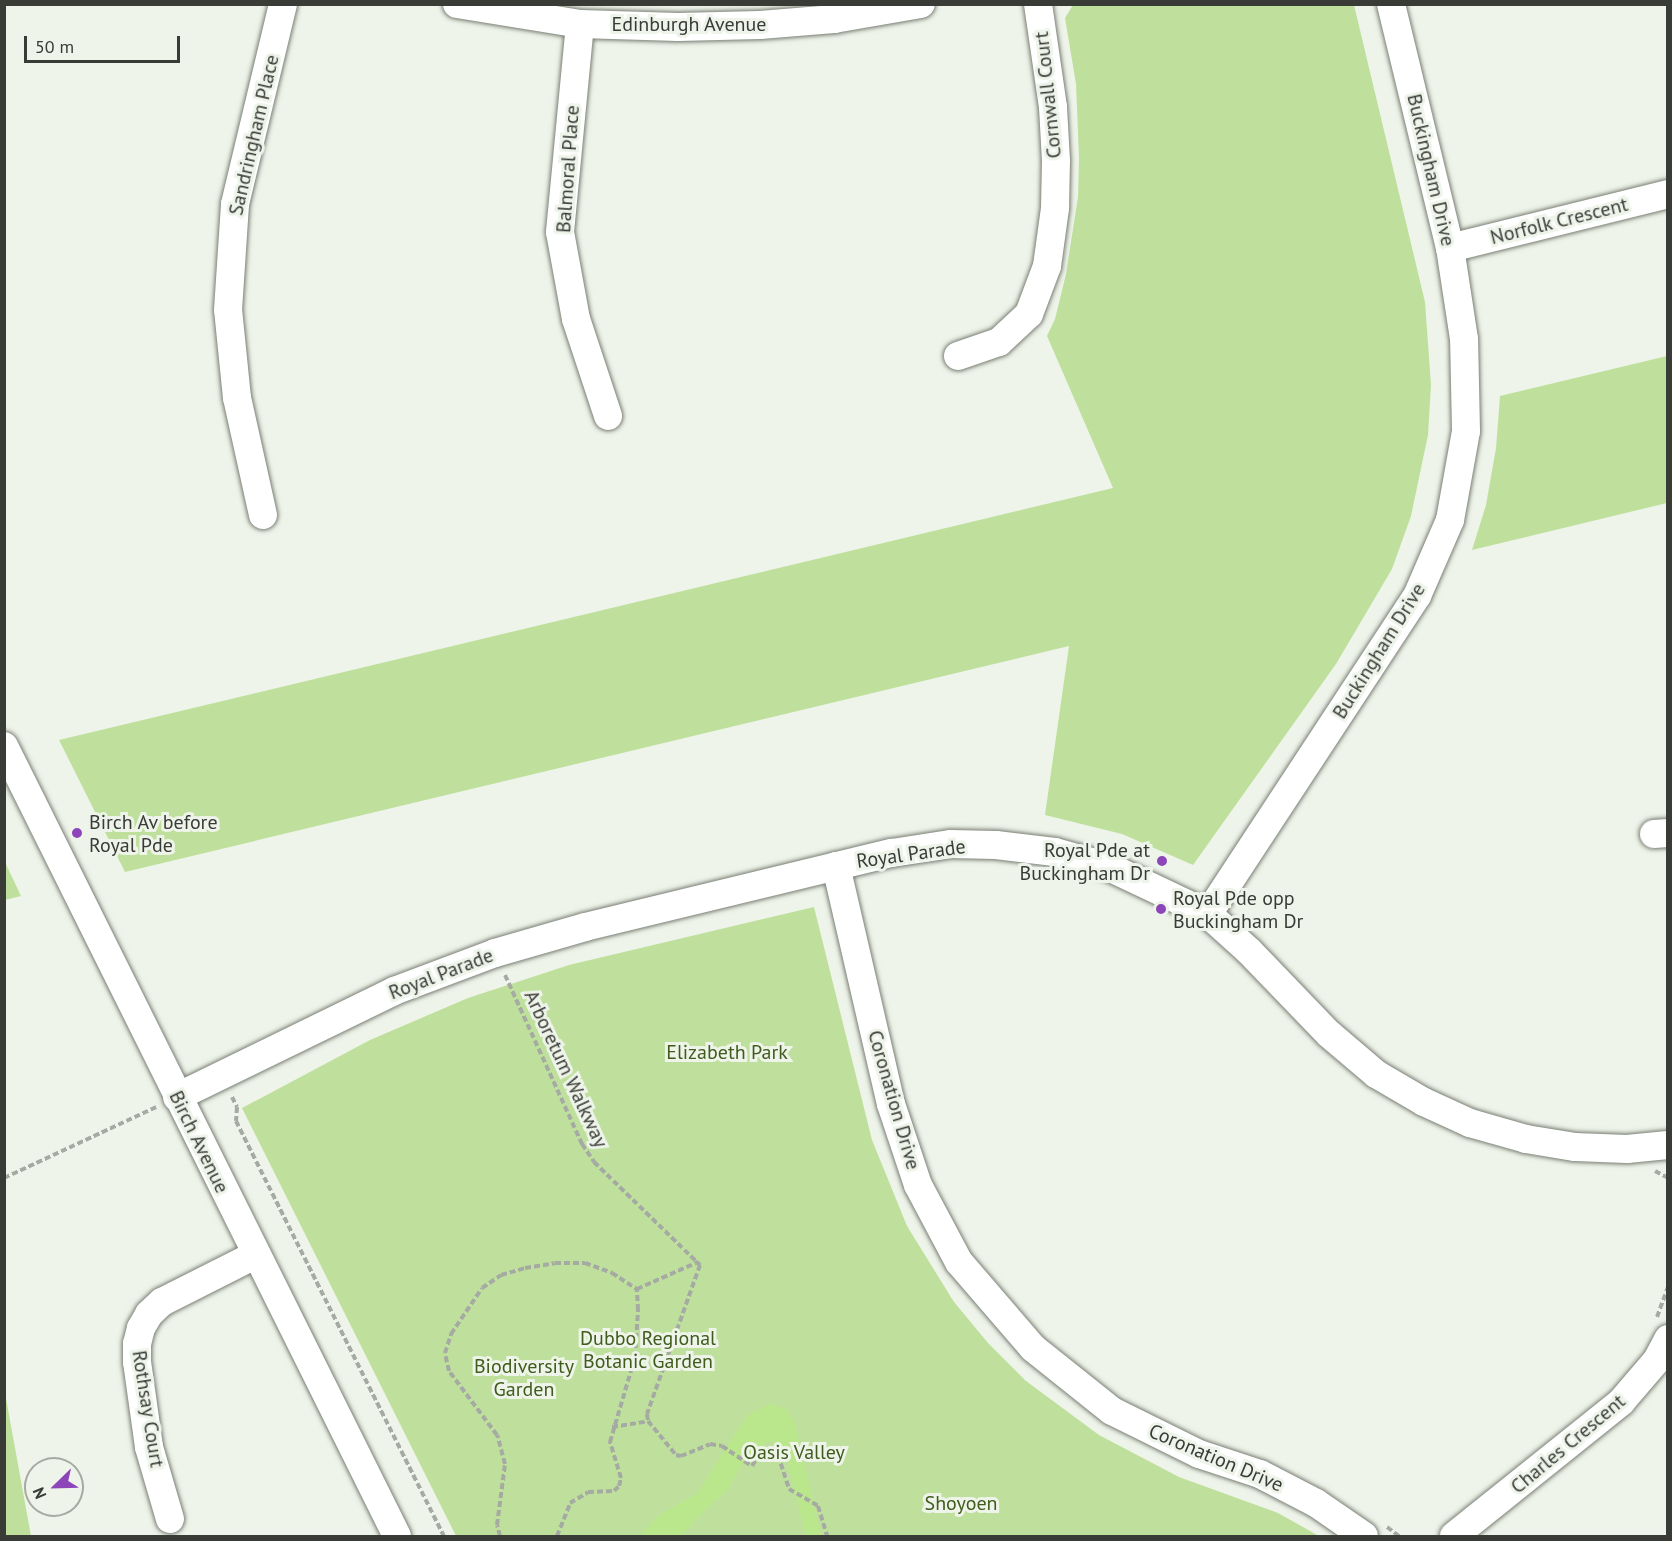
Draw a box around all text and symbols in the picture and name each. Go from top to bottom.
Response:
street label: Edinburgh Avenue [611,12,767,36]
scale bar [27,24,183,62]
street label: Cornwall Court [1029,30,1067,160]
text: 50 m [35,35,74,58]
street label: Sandringham Place [224,52,284,218]
street label: Buckingham Drive [1402,92,1460,248]
street label: Balmoral Place [552,104,584,234]
street label: Norfolk Crescent [1487,192,1631,250]
street label: Buckingham Drive [1328,579,1430,723]
place label: Birch Av before Royal Pde [89,810,219,857]
marker: Birch Av before Royal Pde [70,826,84,840]
street label: Royal Parade [855,834,967,874]
place label: Royal Pde at Buckingham Dr [1020,838,1150,885]
marker: Royal Pde at Buckingham Dr [1155,854,1169,868]
place label: Royal Pde opp Buckingham Dr [1173,886,1303,933]
marker: Royal Pde opp Buckingham Dr [1154,902,1168,916]
street label: Royal Parade [385,943,497,1005]
street label: Arboretum Walkway [519,986,613,1152]
street label: Coronation Drive [863,1028,925,1172]
park label: Elizabeth Park [666,1040,788,1064]
street label: Birch Avenue [164,1087,234,1197]
park label: Dubbo Regional Botanic Garden [580,1327,716,1374]
street label: Rothsay Court [127,1348,169,1470]
park label: Biodiversity Garden [474,1354,574,1401]
street label: Charles Crescent [1506,1389,1630,1499]
street label: Coronation Drive [1145,1419,1287,1497]
park label: Oasis Valley [743,1440,845,1464]
north arrow [24,1457,84,1517]
text: N [28,1485,51,1502]
park label: Shoyoen [925,1491,997,1515]

